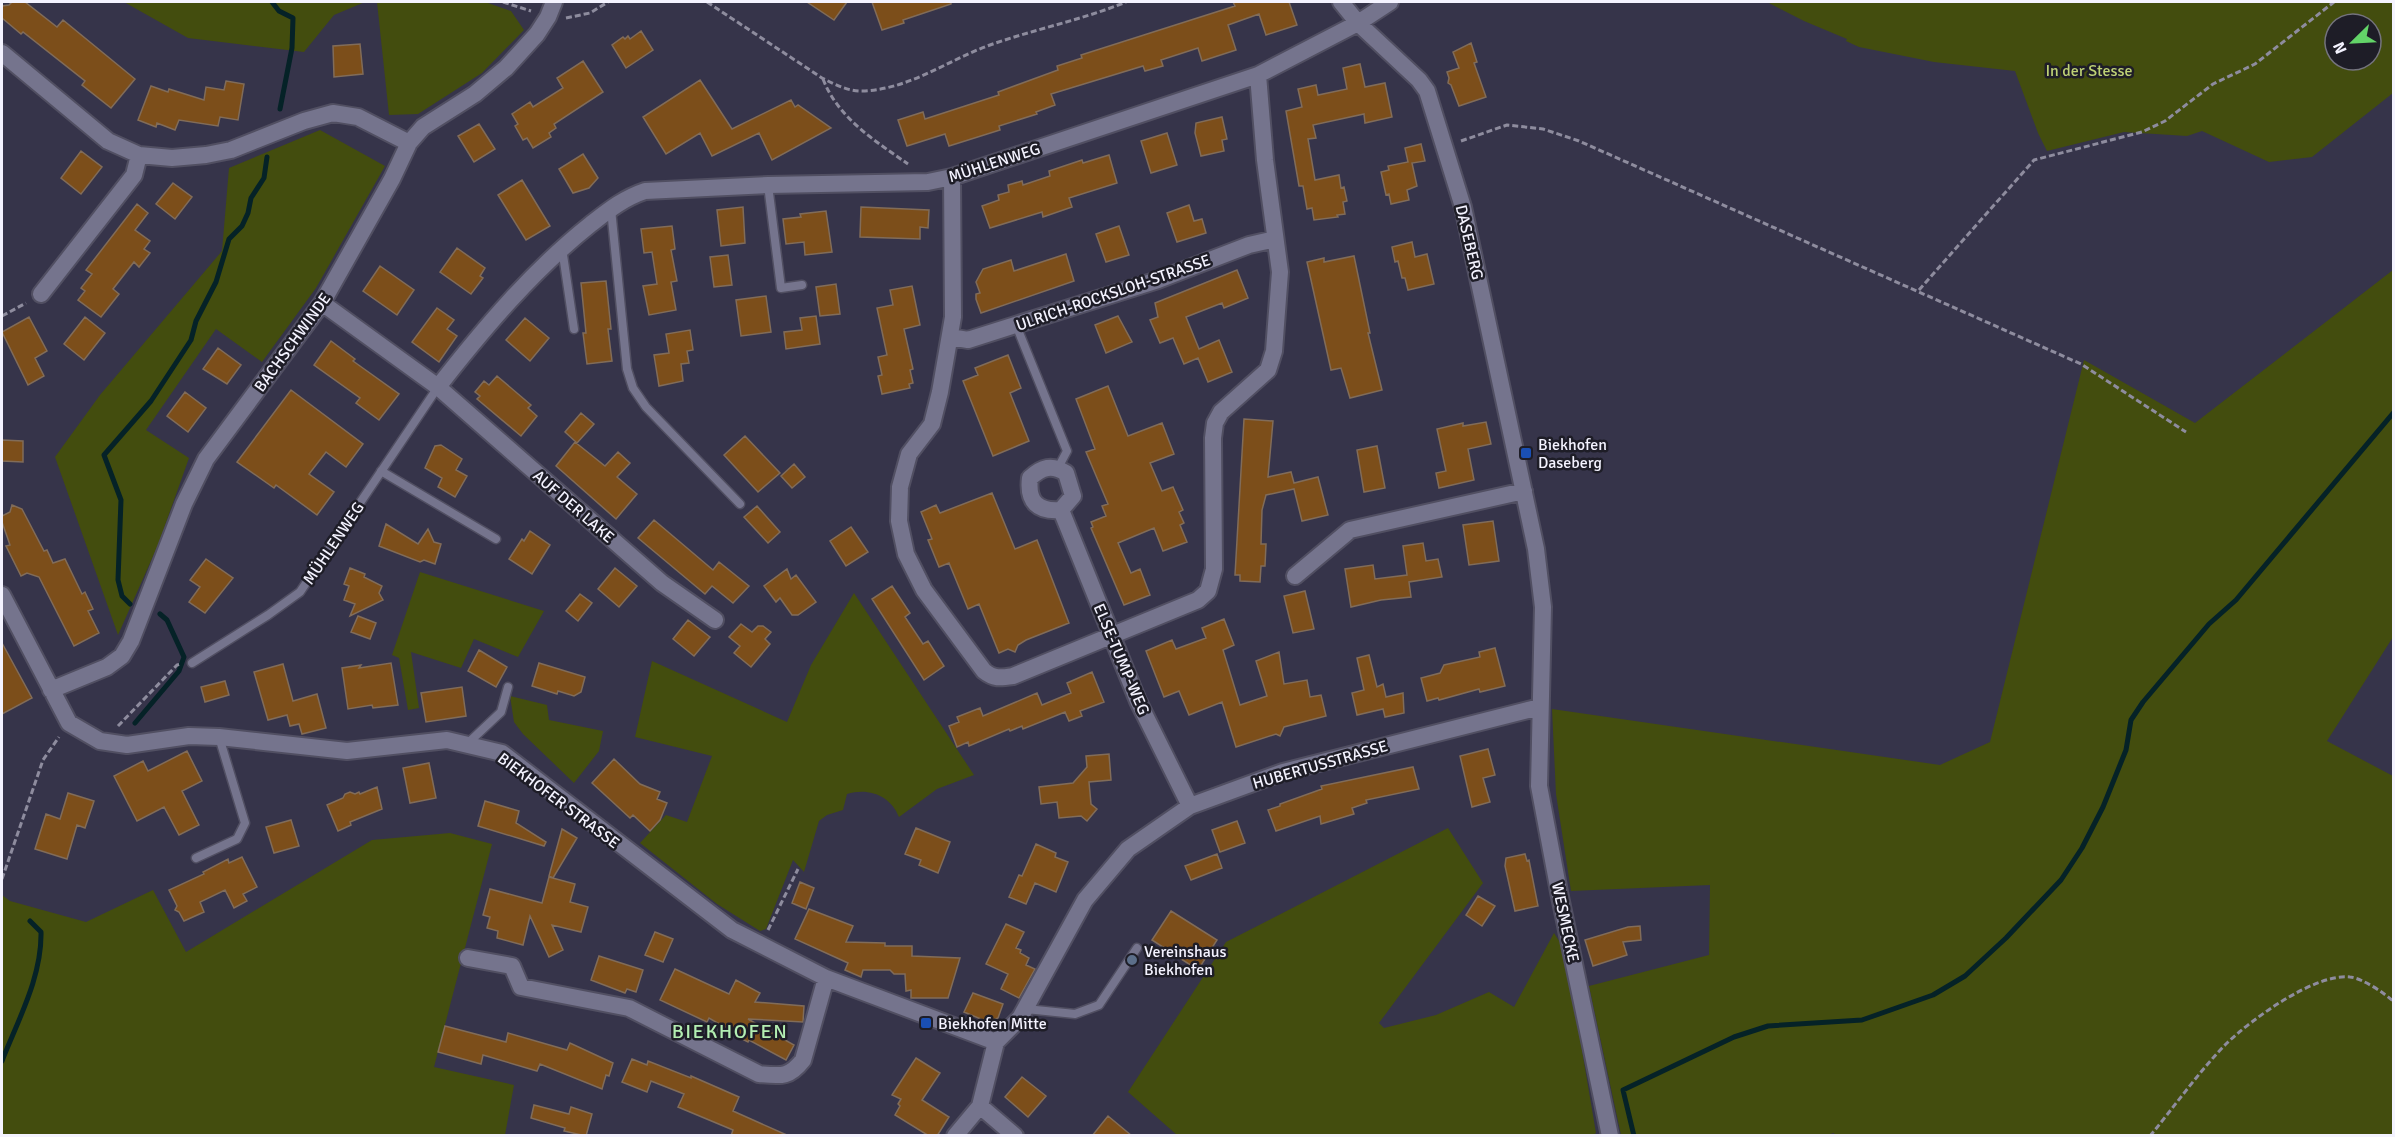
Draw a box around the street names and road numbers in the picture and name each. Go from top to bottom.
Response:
street label: MÜHLENWEG [946,139,1043,187]
street label: DASEBERG [1451,203,1487,282]
street label: ULRICH-ROCKSLOH-STRASSE [1013,250,1213,336]
street label: BACHSCHWINDE [250,289,335,396]
street label: AUF DER LAKE [529,466,618,547]
street label: MÜHLENWEG [299,498,369,589]
street label: ELSE-TUMP-WEG [1089,601,1154,718]
street label: HUBERTUSSTRASSE [1250,736,1390,794]
street label: BIEKHOFER STRASSE [494,748,623,853]
street label: WESMECKE [1547,880,1583,964]

